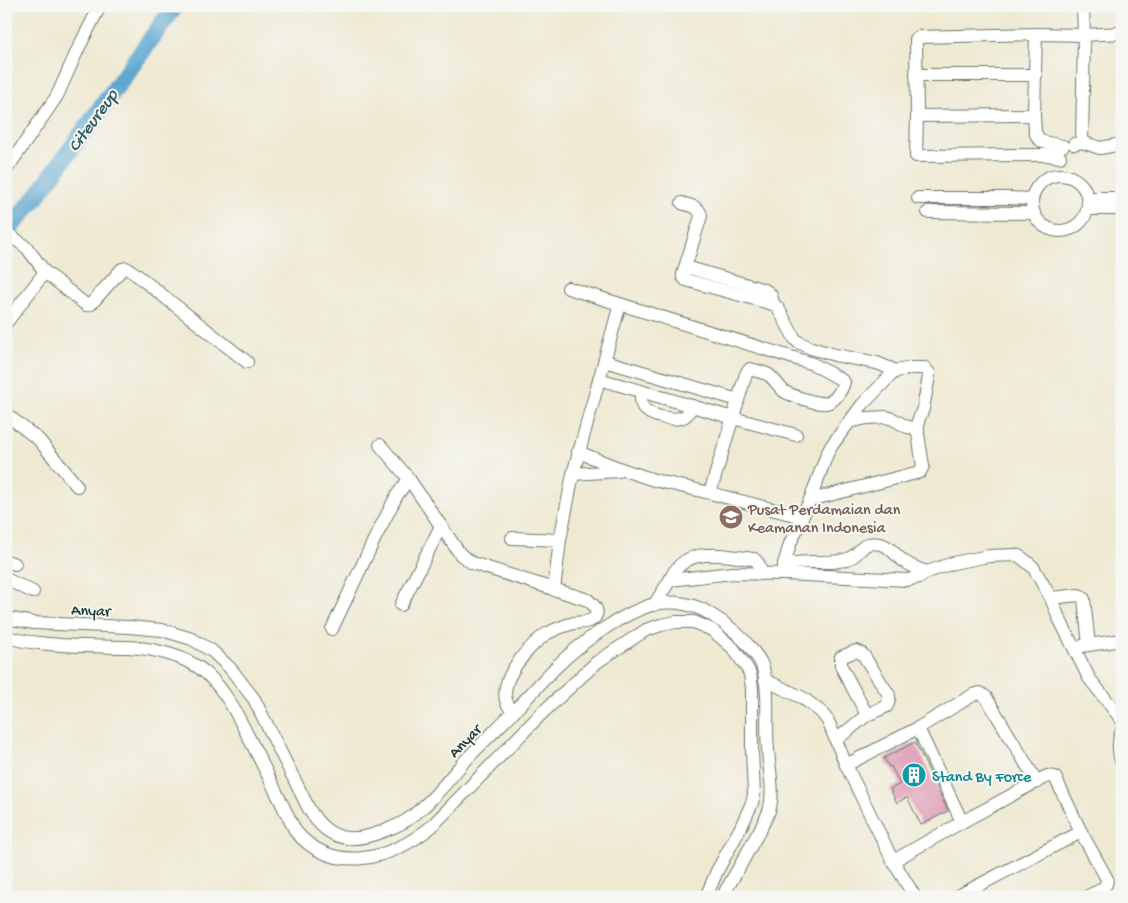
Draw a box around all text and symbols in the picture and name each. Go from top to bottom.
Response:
water label: Citeureup [64,85,124,157]
place label: Pusat Perdamaian dan Keamanan Indonesia [747,502,901,539]
school or university icon: Pusat Perdamaian dan Keamanan Indonesia [718,504,744,530]
street label: Anyar [71,602,112,623]
street label: Anyar [446,721,488,763]
building icon: Stand By Force [901,762,927,788]
place label: Stand By Force [932,769,1032,788]

